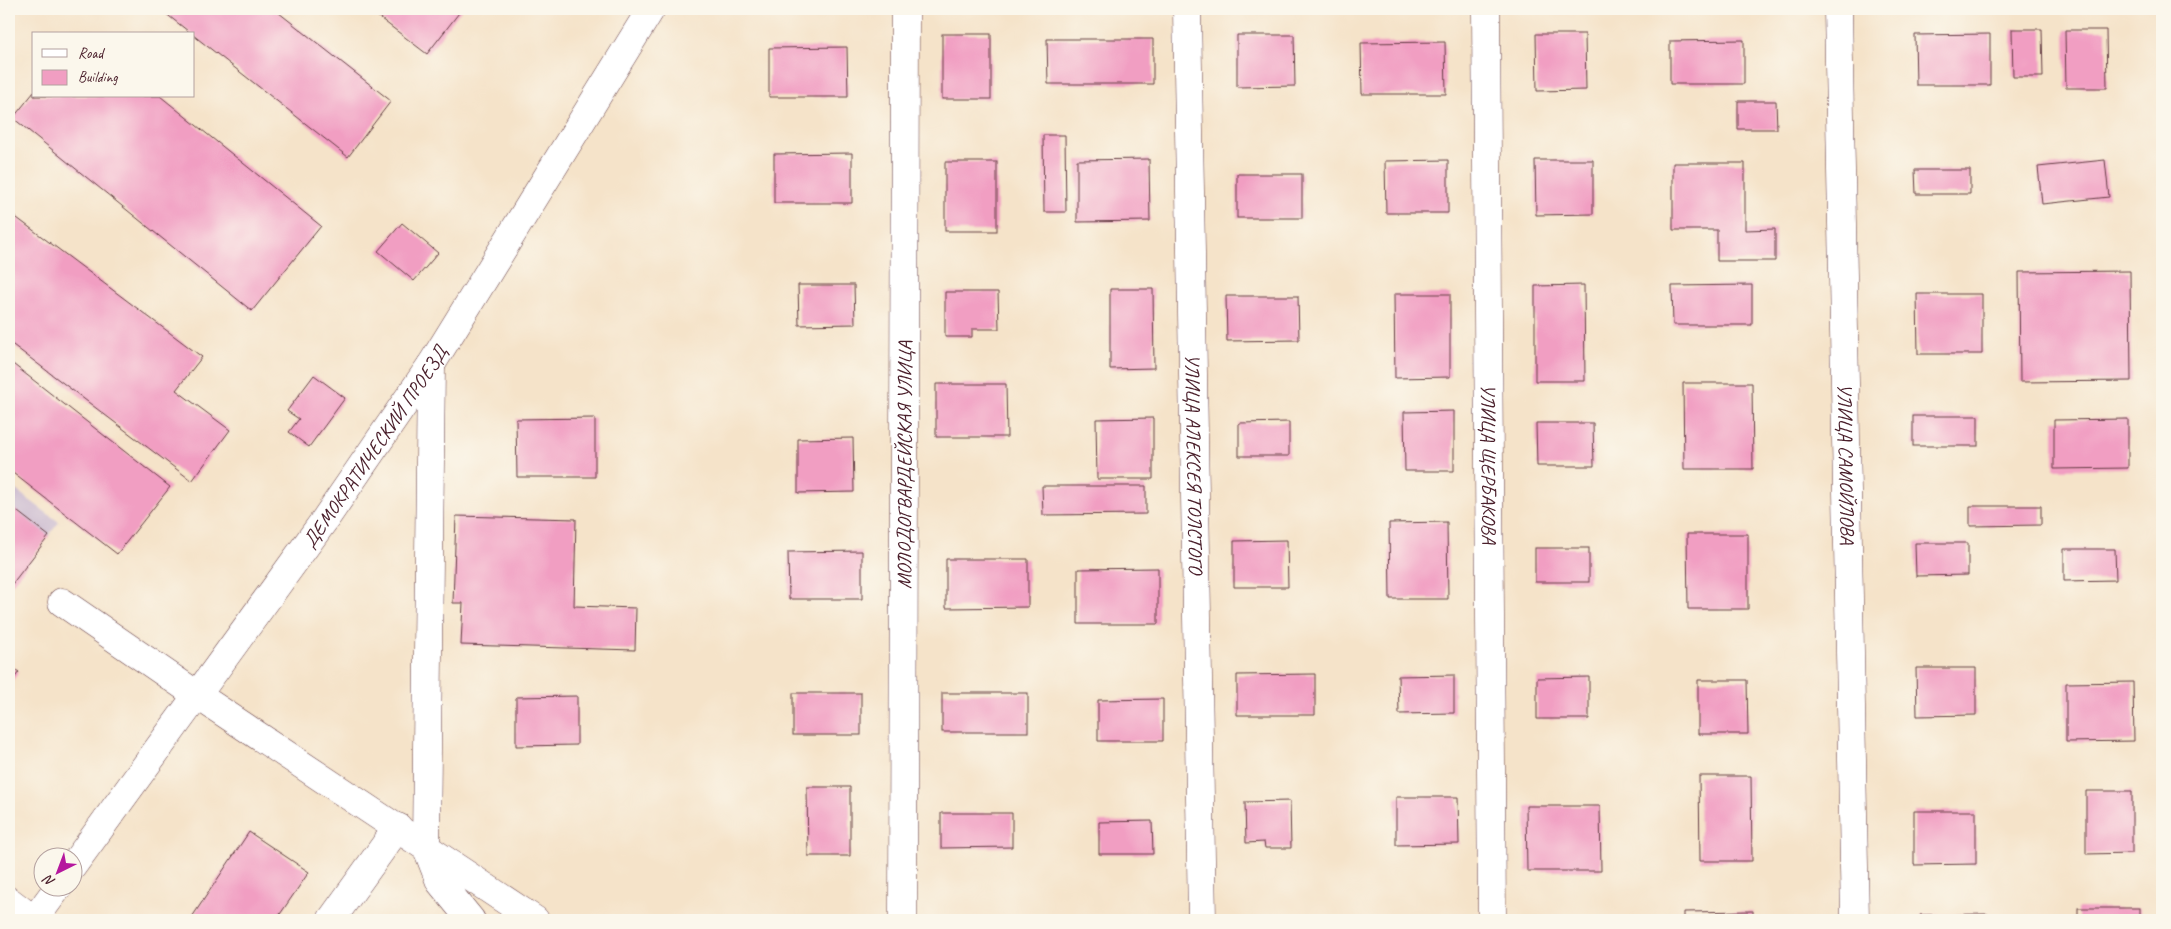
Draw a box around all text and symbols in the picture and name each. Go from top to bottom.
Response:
legend [32,32,195,98]
text: Road [78,44,105,63]
text: Building [78,68,118,87]
street label: ДЕМОКРАТИЧЕСКИЙ ПРОЕЗД [297,340,454,552]
street label: МОЛОДОГВАРДЕЙСКАЯ УЛИЦА [892,340,917,589]
street label: УЛИЦА АЛЕКСЕЯ ТОЛСТОГО [1180,354,1208,576]
street label: УЛИЦА САМОЙЛОВА [1832,383,1860,546]
street label: УЛИЦА ЩЕРБАКОВА [1475,384,1502,545]
north arrow [32,846,82,896]
text: N [39,871,59,891]

